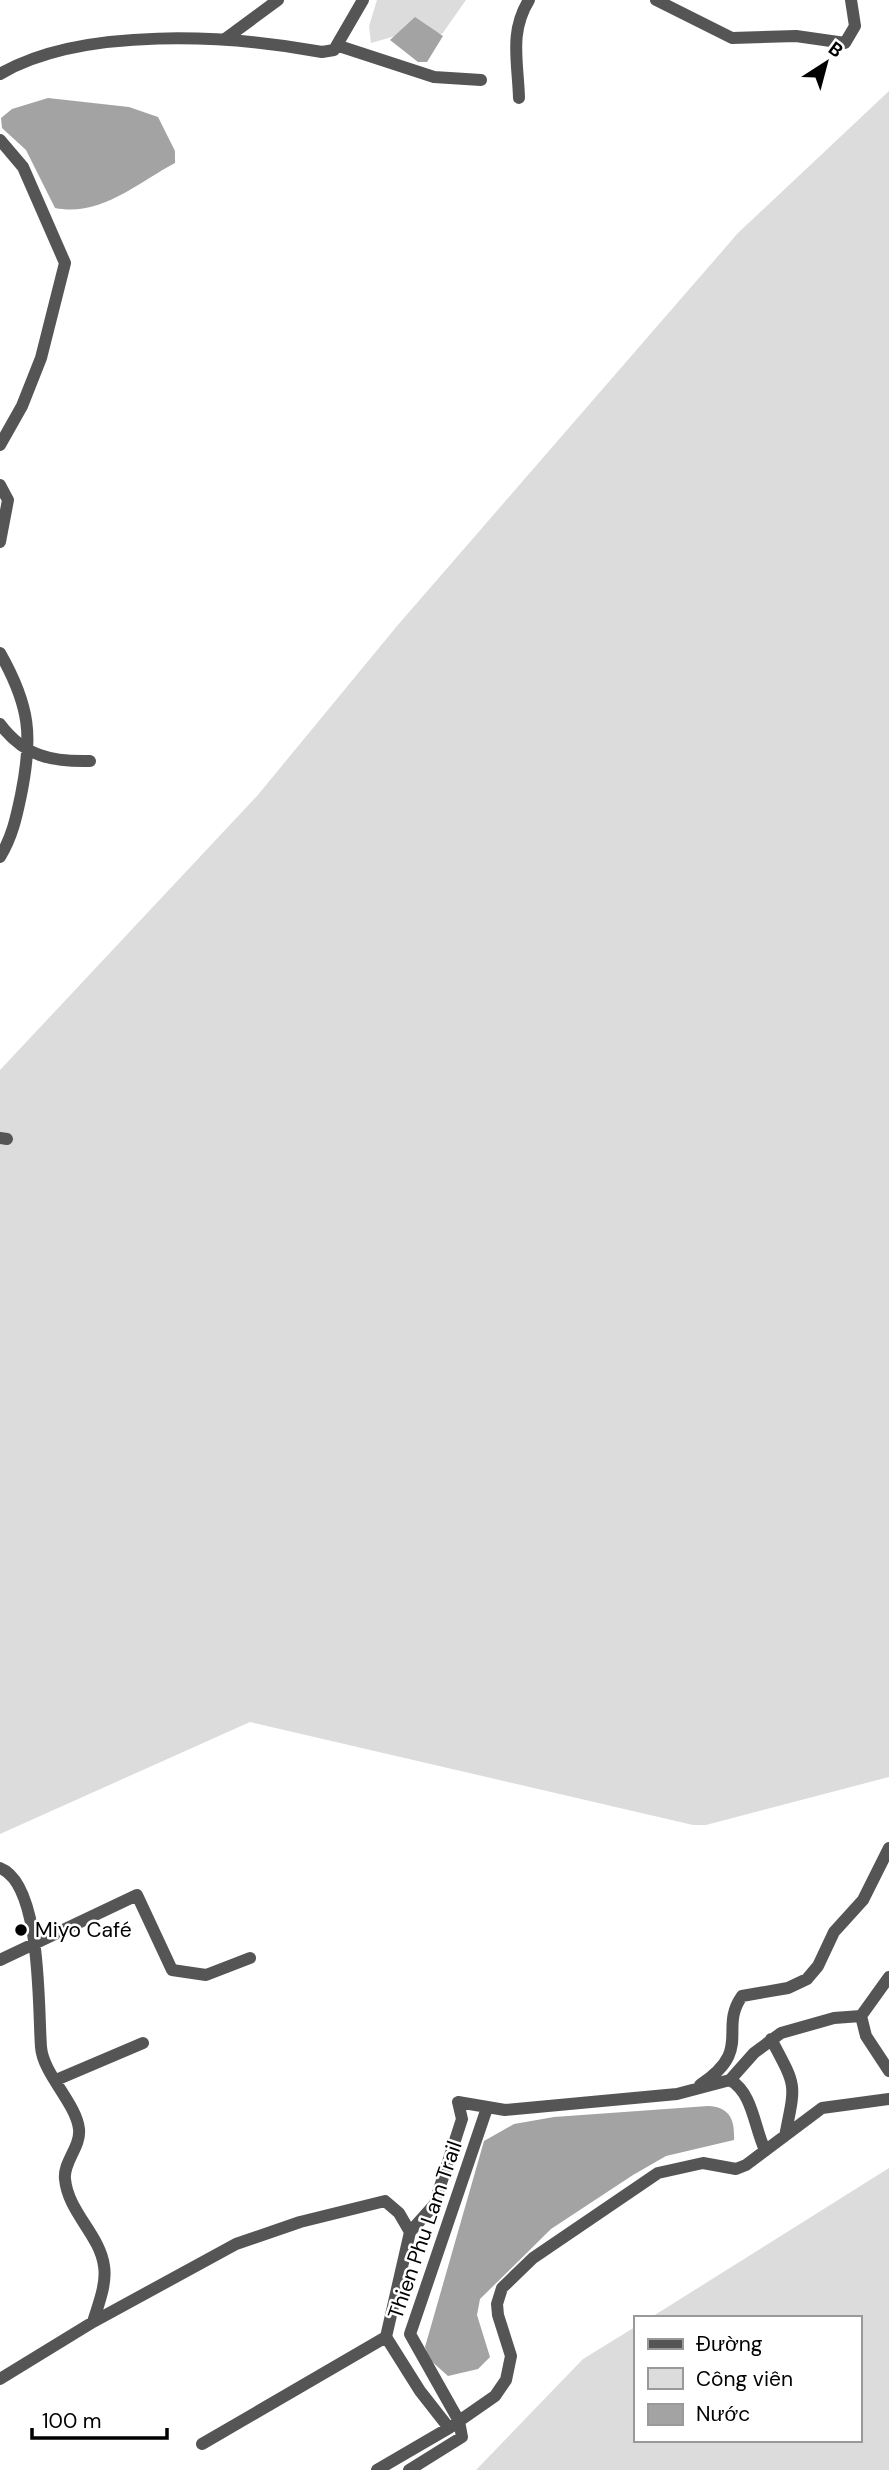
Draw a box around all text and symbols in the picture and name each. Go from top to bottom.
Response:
north arrow [791,28,861,98]
text: B [823,36,848,63]
place label: Miyo Café [35,1916,132,1944]
marker: Miyo Café [13,1922,29,1938]
street label: Thien Phu Lam Trail [381,2137,469,2323]
legend [634,2316,861,2442]
text: Đường [696,2330,763,2358]
text: Công viên [696,2365,793,2393]
scale bar [32,2396,166,2440]
text: Nước [696,2400,750,2428]
text: 100 m [42,2407,102,2435]

